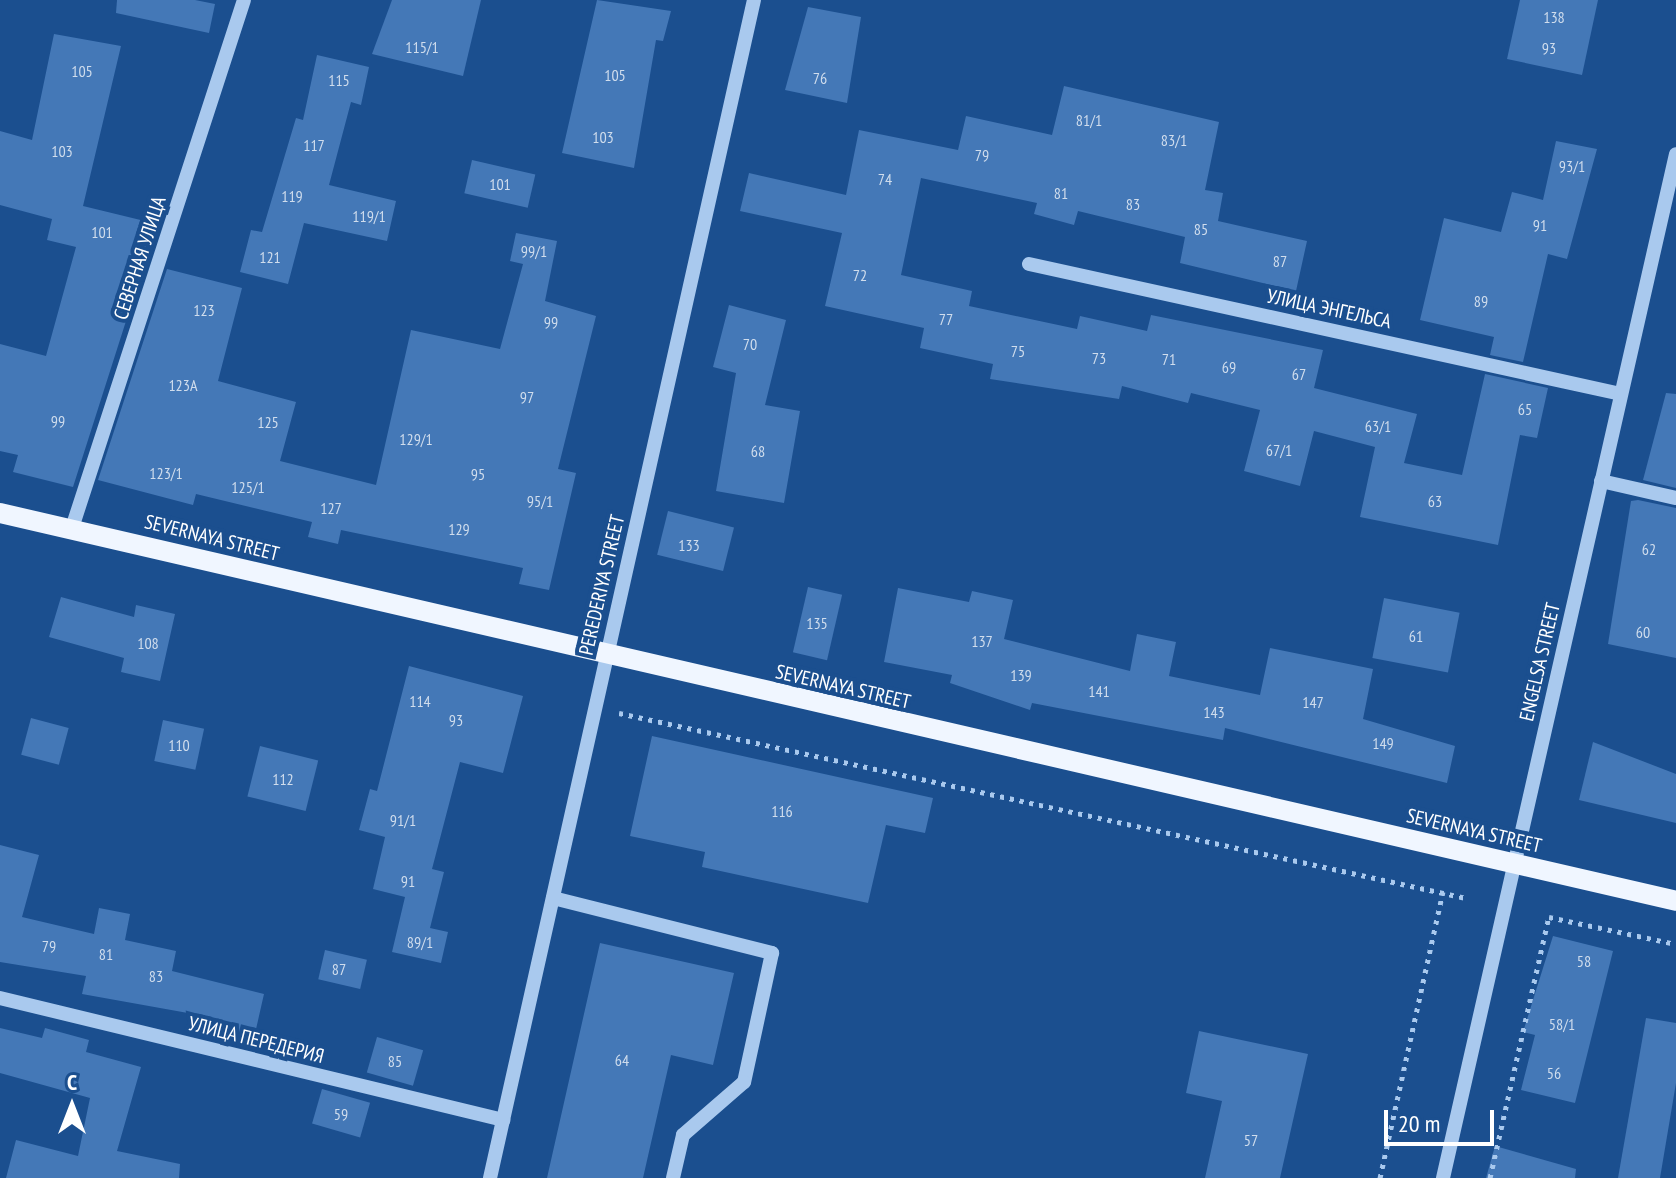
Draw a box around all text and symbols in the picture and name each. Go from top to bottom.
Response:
house number: 138 [1543,7,1565,27]
house number: 115/1 [405,37,439,57]
house number: 93 [1542,38,1556,58]
house number: 105 [71,61,93,81]
house number: 105 [604,65,626,85]
house number: 76 [813,68,827,88]
house number: 115 [328,70,350,90]
house number: 81/1 [1076,110,1102,130]
house number: 103 [592,127,614,147]
house number: 83/1 [1161,130,1187,150]
house number: 117 [303,135,325,155]
house number: 103 [51,141,73,161]
house number: 79 [975,145,989,165]
house number: 93/1 [1559,156,1585,176]
house number: 74 [878,169,892,189]
house number: 101 [489,174,511,194]
house number: 81 [1054,183,1068,203]
house number: 119 [281,186,303,206]
street label: СЕВЕРНАЯ УЛИЦА [109,193,171,323]
house number: 83 [1126,194,1140,214]
house number: 119/1 [352,206,386,226]
house number: 91 [1533,215,1547,235]
house number: 85 [1194,219,1208,239]
house number: 101 [91,222,113,242]
house number: 99/1 [521,241,547,261]
house number: 121 [259,247,281,267]
house number: 87 [1273,251,1287,271]
house number: 72 [853,265,867,285]
street label: УЛИЦА ЭНГЕЛЬСА [1264,284,1394,334]
house number: 89 [1474,291,1488,311]
house number: 123 [193,300,215,320]
house number: 77 [939,309,953,329]
house number: 99 [544,312,558,332]
house number: 70 [743,334,757,354]
house number: 75 [1011,341,1025,361]
house number: 73 [1092,348,1106,368]
house number: 71 [1162,349,1176,369]
house number: 69 [1222,357,1236,377]
house number: 67 [1292,364,1306,384]
house number: 123А [168,375,198,395]
house number: 97 [520,387,534,407]
house number: 65 [1518,399,1532,419]
house number: 99 [51,411,65,431]
house number: 125 [257,412,279,432]
house number: 63/1 [1365,416,1391,436]
house number: 129/1 [399,429,433,449]
house number: 67/1 [1266,440,1292,460]
house number: 68 [751,441,765,461]
house number: 123/1 [149,463,183,483]
house number: 95 [471,464,485,484]
house number: 125/1 [231,477,265,497]
house number: 95/1 [527,491,553,511]
house number: 63 [1428,491,1442,511]
house number: 127 [320,498,342,518]
street label: SEVERNAYA STREET [142,510,282,566]
street label: PEREDERIYA STREET [574,512,630,658]
house number: 129 [448,519,470,539]
house number: 133 [678,535,700,555]
house number: 62 [1642,539,1656,559]
street label: ENGELSA STREET [1515,600,1565,724]
house number: 135 [806,613,828,633]
house number: 60 [1636,622,1650,642]
house number: 61 [1409,626,1423,646]
house number: 137 [971,631,993,651]
house number: 108 [137,633,159,653]
street label: SEVERNAYA STREET [773,660,913,714]
house number: 139 [1010,665,1032,685]
house number: 141 [1088,681,1110,701]
house number: 114 [409,691,431,711]
house number: 147 [1302,692,1324,712]
house number: 143 [1203,702,1225,722]
house number: 93 [449,710,463,730]
house number: 149 [1372,733,1394,753]
house number: 110 [168,735,190,755]
house number: 112 [272,769,294,789]
house number: 116 [771,801,793,821]
street label: SEVERNAYA STREET [1404,804,1544,858]
house number: 91/1 [390,810,416,830]
house number: 91 [401,871,415,891]
house number: 89/1 [407,932,433,952]
house number: 79 [42,936,56,956]
house number: 81 [99,944,113,964]
house number: 58 [1577,951,1591,971]
house number: 87 [332,959,346,979]
house number: 83 [149,966,163,986]
street label: УЛИЦА ПЕРЕДЕРИЯ [185,1011,327,1069]
house number: 58/1 [1549,1014,1575,1034]
house number: 64 [615,1050,629,1070]
house number: 85 [388,1051,402,1071]
house number: 56 [1547,1063,1561,1083]
north arrow [32,1066,112,1146]
text: С [67,1068,77,1096]
scale bar [1388,1094,1498,1144]
house number: 59 [334,1104,348,1124]
text: 20 m [1398,1108,1440,1139]
house number: 57 [1244,1130,1258,1150]

